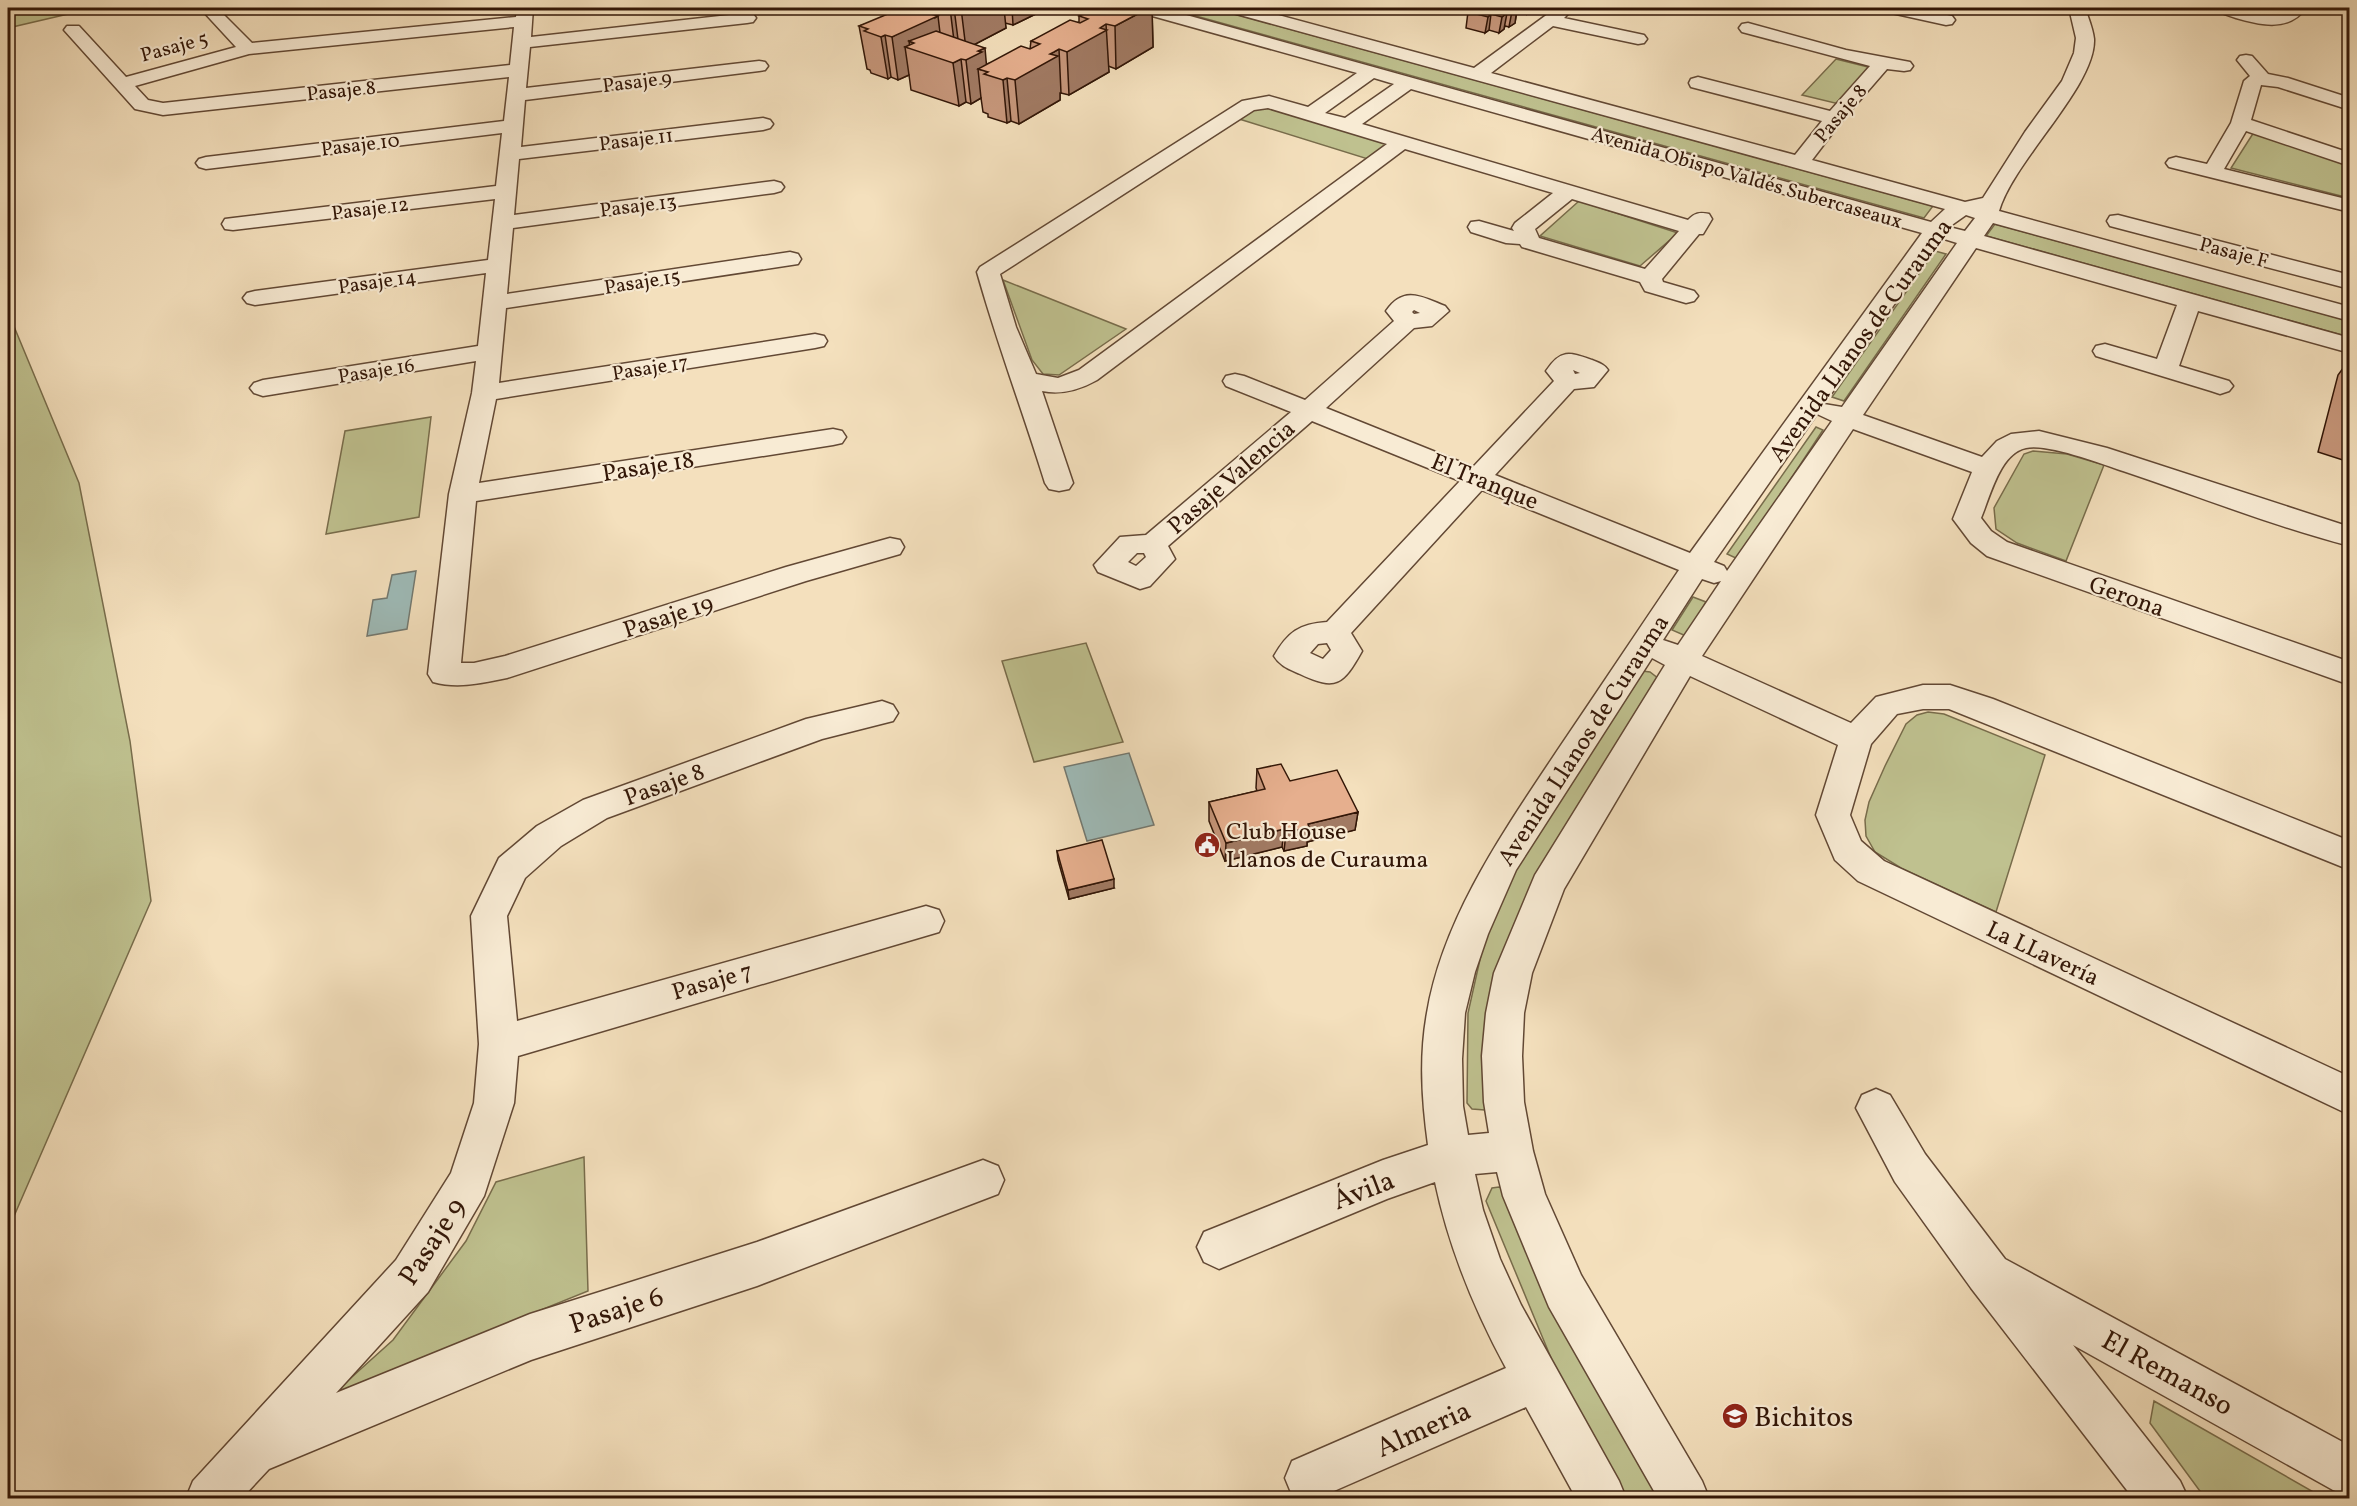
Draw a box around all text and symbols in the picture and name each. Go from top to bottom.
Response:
street label: Pasaje 5 [138,25,211,70]
street label: Pasaje 9 [601,65,674,101]
street label: Pasaje 8 [305,74,377,110]
street label: Pasaje 8 [1809,79,1875,150]
street label: Avenida Obispo Valdés Subercaseaux [1588,121,1905,237]
street label: Pasaje 11 [597,123,675,159]
street label: Pasaje 10 [319,127,401,165]
street label: Pasaje 13 [598,188,678,226]
street label: Pasaje 12 [330,191,411,229]
street label: Avenida Llanos de Curauma [1762,212,1962,470]
street label: Pasaje F [2196,231,2271,277]
street label: Pasaje 15 [602,263,682,303]
street label: Pasaje 14 [336,264,418,302]
street label: Pasaje 17 [610,349,690,389]
street label: Pasaje 16 [336,352,417,392]
street label: Pasaje Valencia [1161,413,1304,544]
street label: Pasaje 18 [600,444,697,492]
street label: El Tranque [1425,446,1543,520]
street label: Gerona [2084,569,2169,627]
street label: Pasaje 19 [619,587,718,648]
street label: Avenida Llanos de Curauma [1490,609,1679,873]
street label: Pasaje 8 [620,756,710,816]
place label: Club House Llanos de Curauma [1226,816,1428,878]
public building icon: Club House Llanos de Curauma [1192,830,1222,860]
street label: La LLavería [1980,914,2104,996]
street label: Pasaje 7 [668,955,757,1011]
street label: Ávila [1327,1162,1401,1221]
street label: Pasaje 9 [390,1191,476,1294]
street label: Pasaje 6 [565,1278,669,1345]
street label: El Remanso [2094,1322,2240,1426]
street label: Almeria [1370,1392,1478,1468]
place label: Bichitos [1754,1399,1853,1438]
school or university icon: Bichitos [1720,1401,1750,1431]

